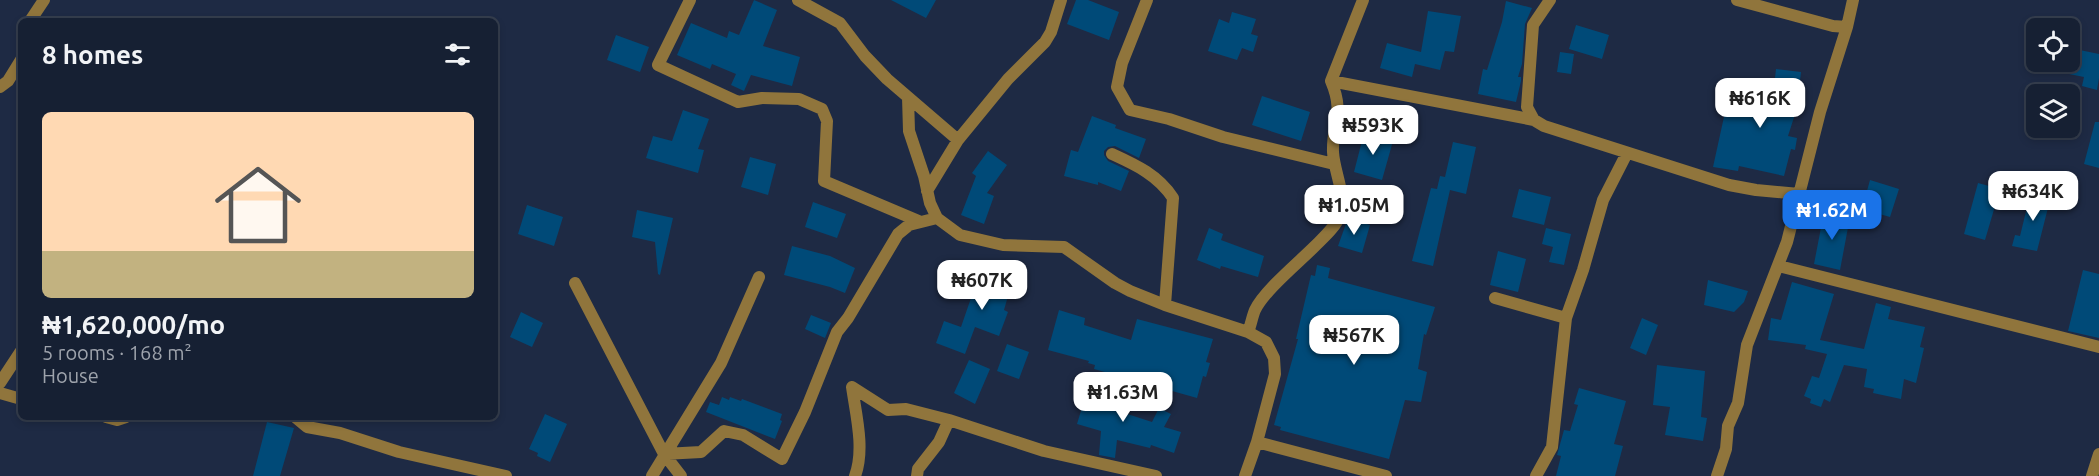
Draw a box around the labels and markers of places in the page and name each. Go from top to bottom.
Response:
pin: ₦616K [1718,78,1802,129]
pin: ₦593K [1331,105,1415,156]
pin: ₦634K [1991,171,2075,222]
pin: ₦1.05M [1305,185,1403,236]
pin: ₦1.62M [1783,190,1881,241]
pin: ₦607K [940,260,1024,311]
pin: ₦567K [1312,315,1396,366]
pin: ₦1.63M [1074,372,1172,423]

